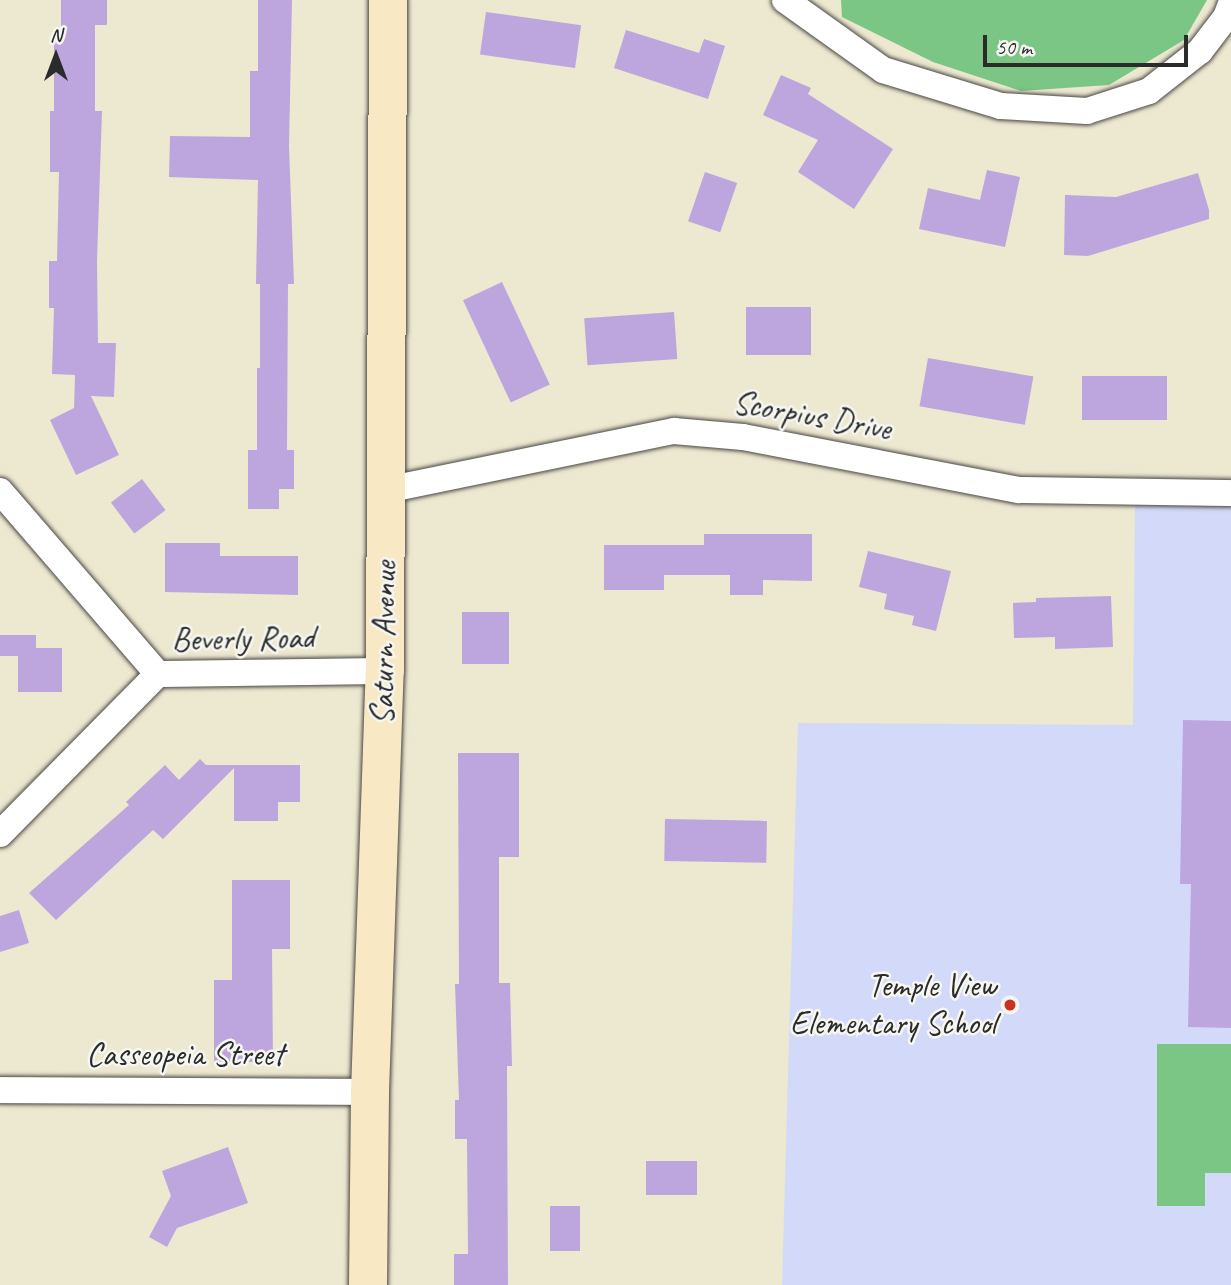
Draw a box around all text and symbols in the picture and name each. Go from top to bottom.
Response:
north arrow [21,21,91,91]
scale bar [986,21,1191,65]
text: N [50,23,62,47]
text: 50 m [996,34,1032,60]
street label: Scorpius Drive [730,383,894,449]
street label: Saturn Avenue [363,561,405,725]
street label: Beverly Road [172,618,314,660]
place label: Temple View Elementary School [790,966,996,1044]
marker: Temple View Elementary School [1002,997,1018,1013]
street label: Casseopeia Street [86,1035,284,1075]

